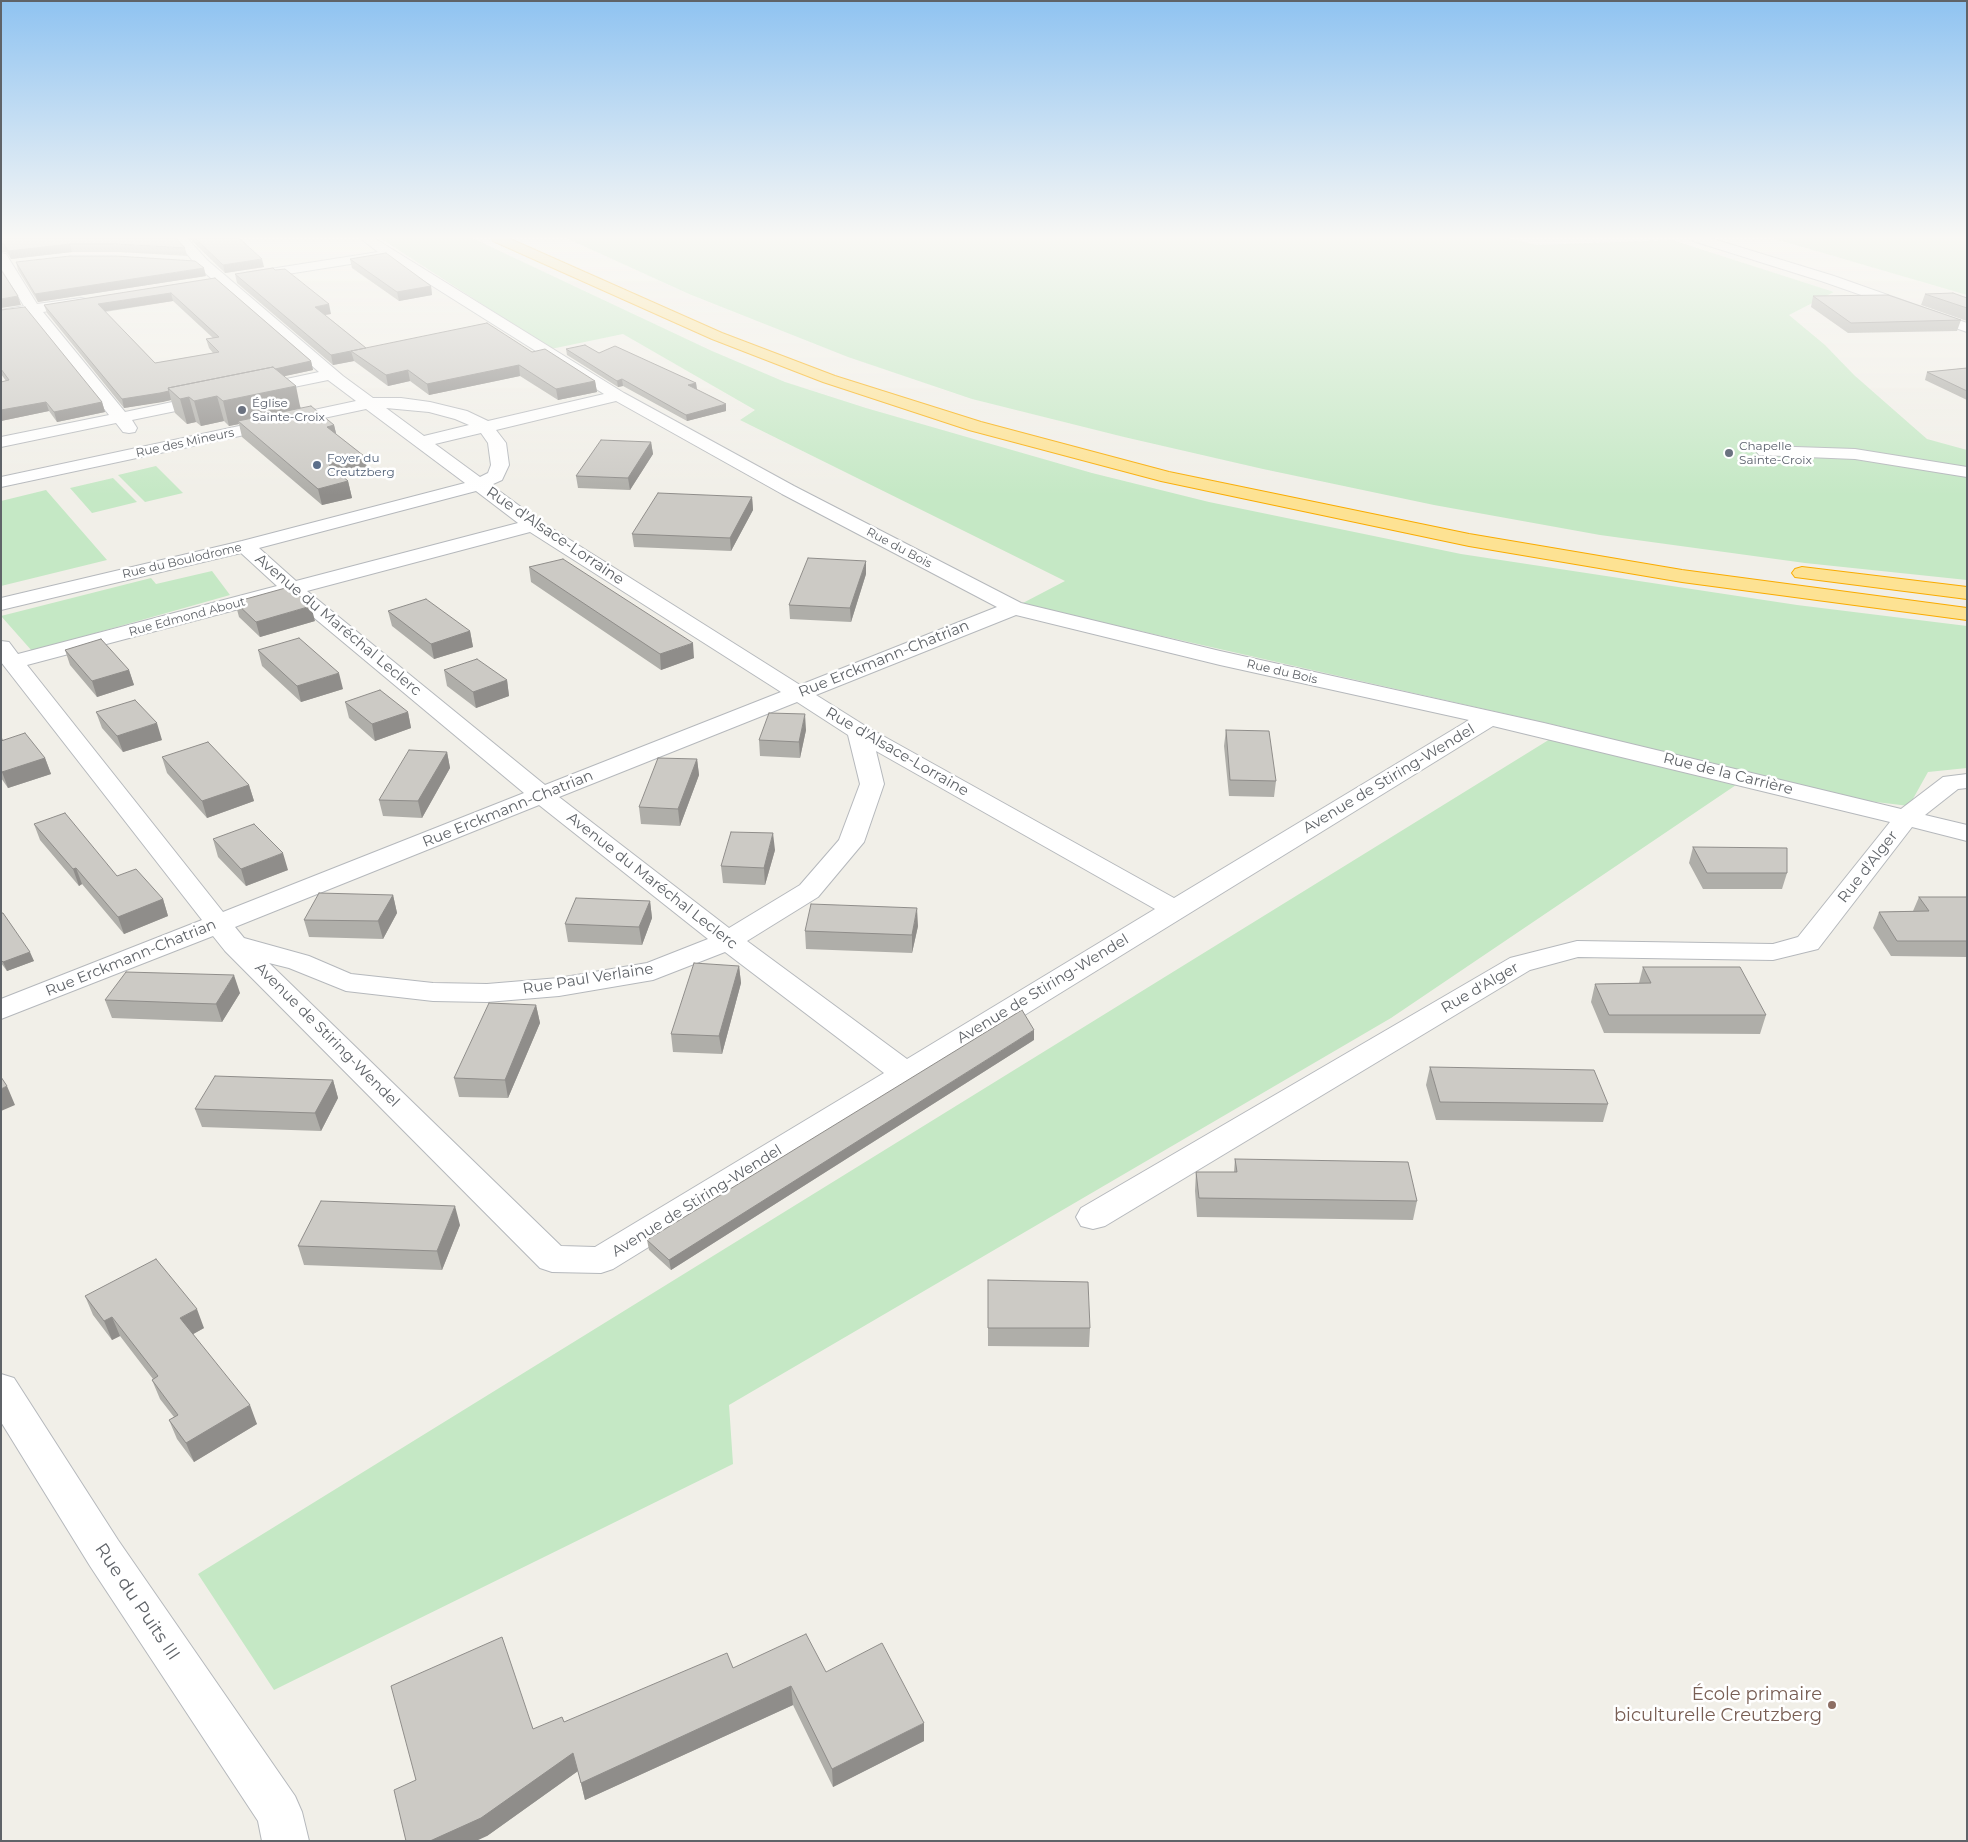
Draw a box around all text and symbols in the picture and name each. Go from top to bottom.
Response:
place label: Église Sainte-Croix [252,396,325,424]
marker: Église Sainte-Croix [236,404,248,416]
street label: Rue des Mineurs [134,426,236,460]
place label: Chapelle Sainte-Croix [1739,439,1812,467]
marker: Chapelle Sainte-Croix [1723,447,1735,459]
place label: Foyer du Creutzberg [327,451,395,479]
marker: Foyer du Creutzberg [311,459,323,471]
street label: Rue d'Alsace-Lorraine [483,483,627,589]
street label: Rue du Bois [864,525,934,571]
street label: Rue du Boulodrome [121,540,243,582]
street label: Avenue du Maréchal Leclerc [251,550,425,700]
street label: Rue Edmond About [127,595,247,639]
street label: Rue Erckmann-Chatrian [796,616,972,702]
street label: Rue du Bois [1245,657,1319,687]
street label: Rue d'Alsace-Lorraine [822,704,972,800]
street label: Avenue de Stiring-Wendel [1300,721,1478,837]
street label: Rue de la Carrière [1661,749,1795,799]
street label: Rue Erckmann-Chatrian [420,766,596,852]
street label: Avenue du Maréchal Leclerc [563,809,741,953]
street label: Rue d'Alger [1834,827,1902,907]
street label: Rue Erckmann-Chatrian [43,915,219,1001]
street label: Avenue de Stiring-Wendel [954,931,1132,1047]
street label: Avenue de Stiring-Wendel [251,959,403,1111]
street label: Rue d'Alger [1438,959,1522,1017]
street label: Rue Paul Verlaine [521,960,655,998]
street label: Avenue de Stiring-Wendel [609,1141,785,1261]
street label: Rue du Puits III [90,1539,184,1665]
place label: École primaire biculturelle Creutzberg [1614,1684,1822,1726]
marker: École primaire biculturelle Creutzberg [1826,1699,1838,1711]

